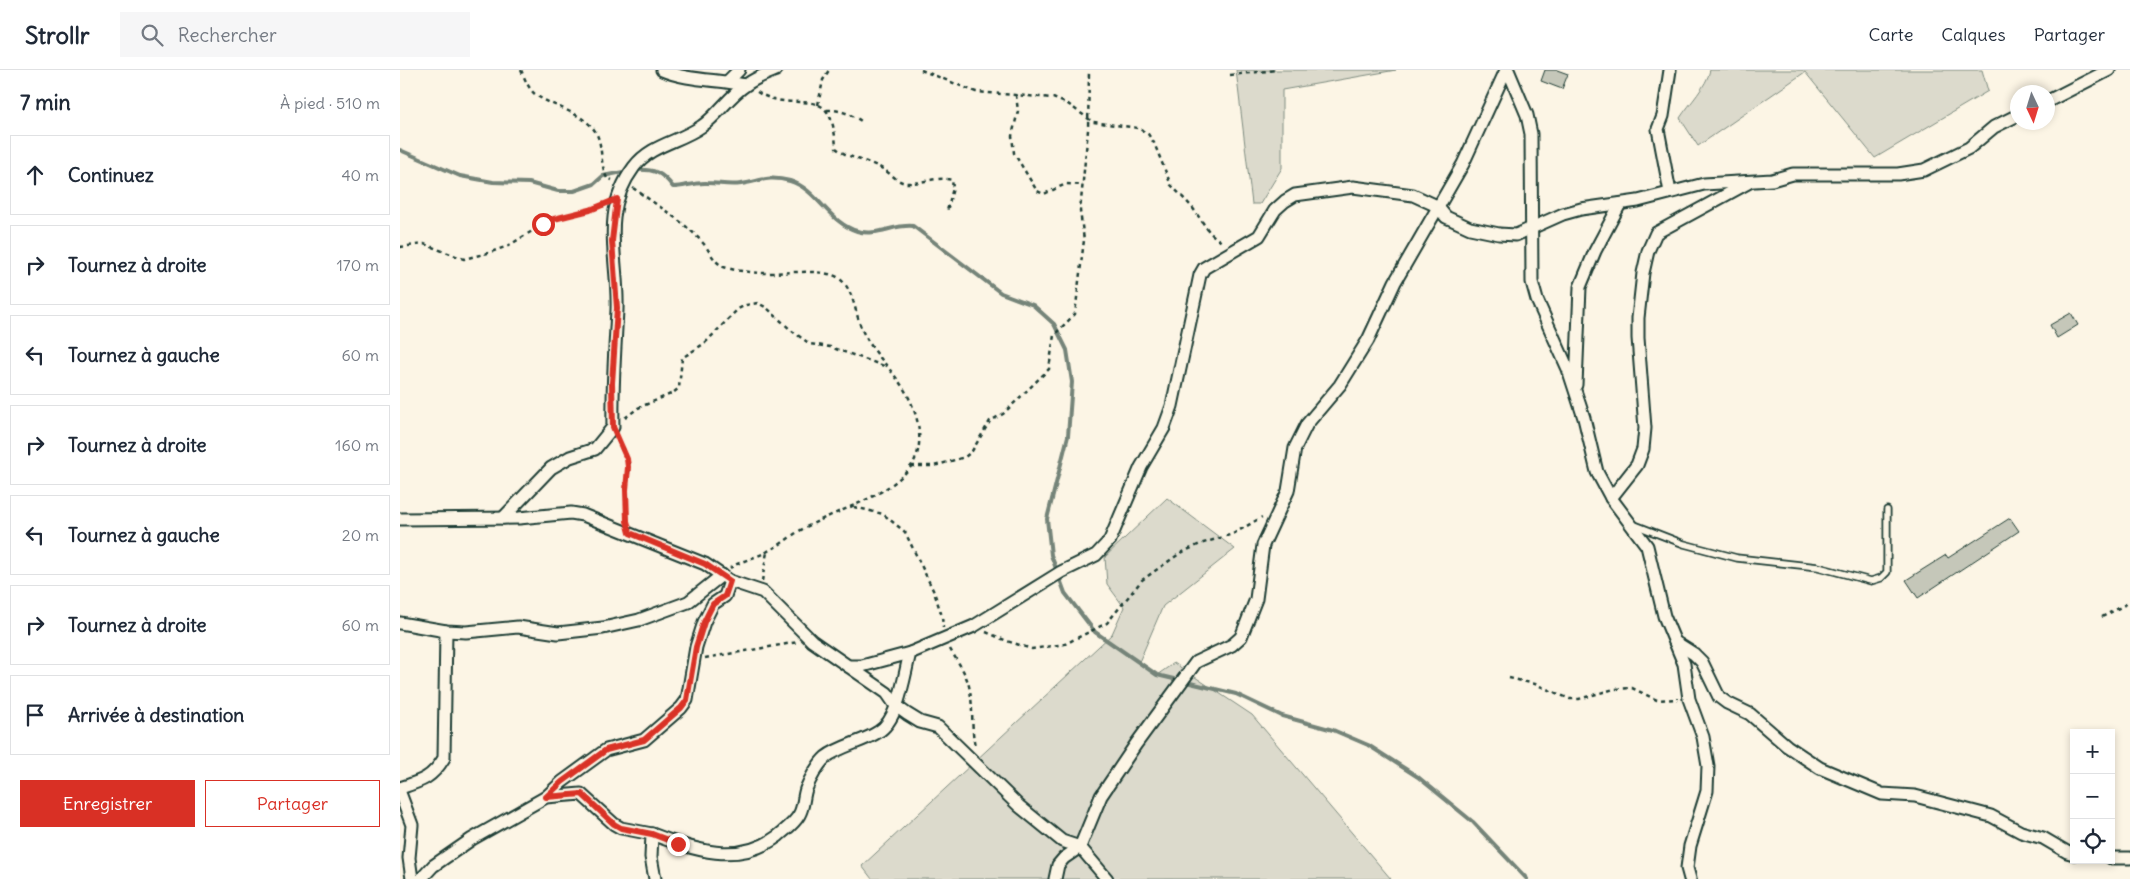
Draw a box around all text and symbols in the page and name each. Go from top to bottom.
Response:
search box [120,12,470,57]
text: Strollr [25,20,90,50]
icon: search [138,21,166,49]
text: Rechercher [178,23,277,47]
text: Carte [1868,23,1913,46]
text: Calques [1941,23,2006,46]
text: Partager [2034,23,2105,46]
north arrow [2010,85,2055,130]
text: 7 min [20,89,71,116]
text: À pied · 510 m [280,93,380,113]
icon: ahead [21,161,49,189]
text: Continuez [68,163,154,187]
text: 40 m [341,165,379,185]
route start [532,213,555,236]
icon: right [21,251,49,279]
text: Tournez à droite [68,253,207,277]
text: 170 m [336,255,379,275]
icon: left [21,341,49,369]
text: Tournez à gauche [68,343,220,367]
text: 60 m [341,345,379,365]
icon: right [21,431,49,459]
text: Tournez à droite [68,433,207,457]
text: 160 m [335,435,379,455]
icon: left [21,521,49,549]
text: Tournez à gauche [68,523,220,547]
text: 20 m [342,525,379,545]
icon: right [21,611,49,639]
text: Tournez à droite [68,613,207,637]
text: 60 m [341,615,379,635]
icon: arrive [21,701,49,729]
text: Arrivée à destination [68,703,244,727]
map controls [2070,729,2115,864]
button: + [2070,729,2115,774]
button: − [2070,774,2115,819]
button: Enregistrer [20,780,195,827]
button: Partager [205,780,380,827]
button: locate [2070,819,2115,864]
route end [667,833,690,856]

